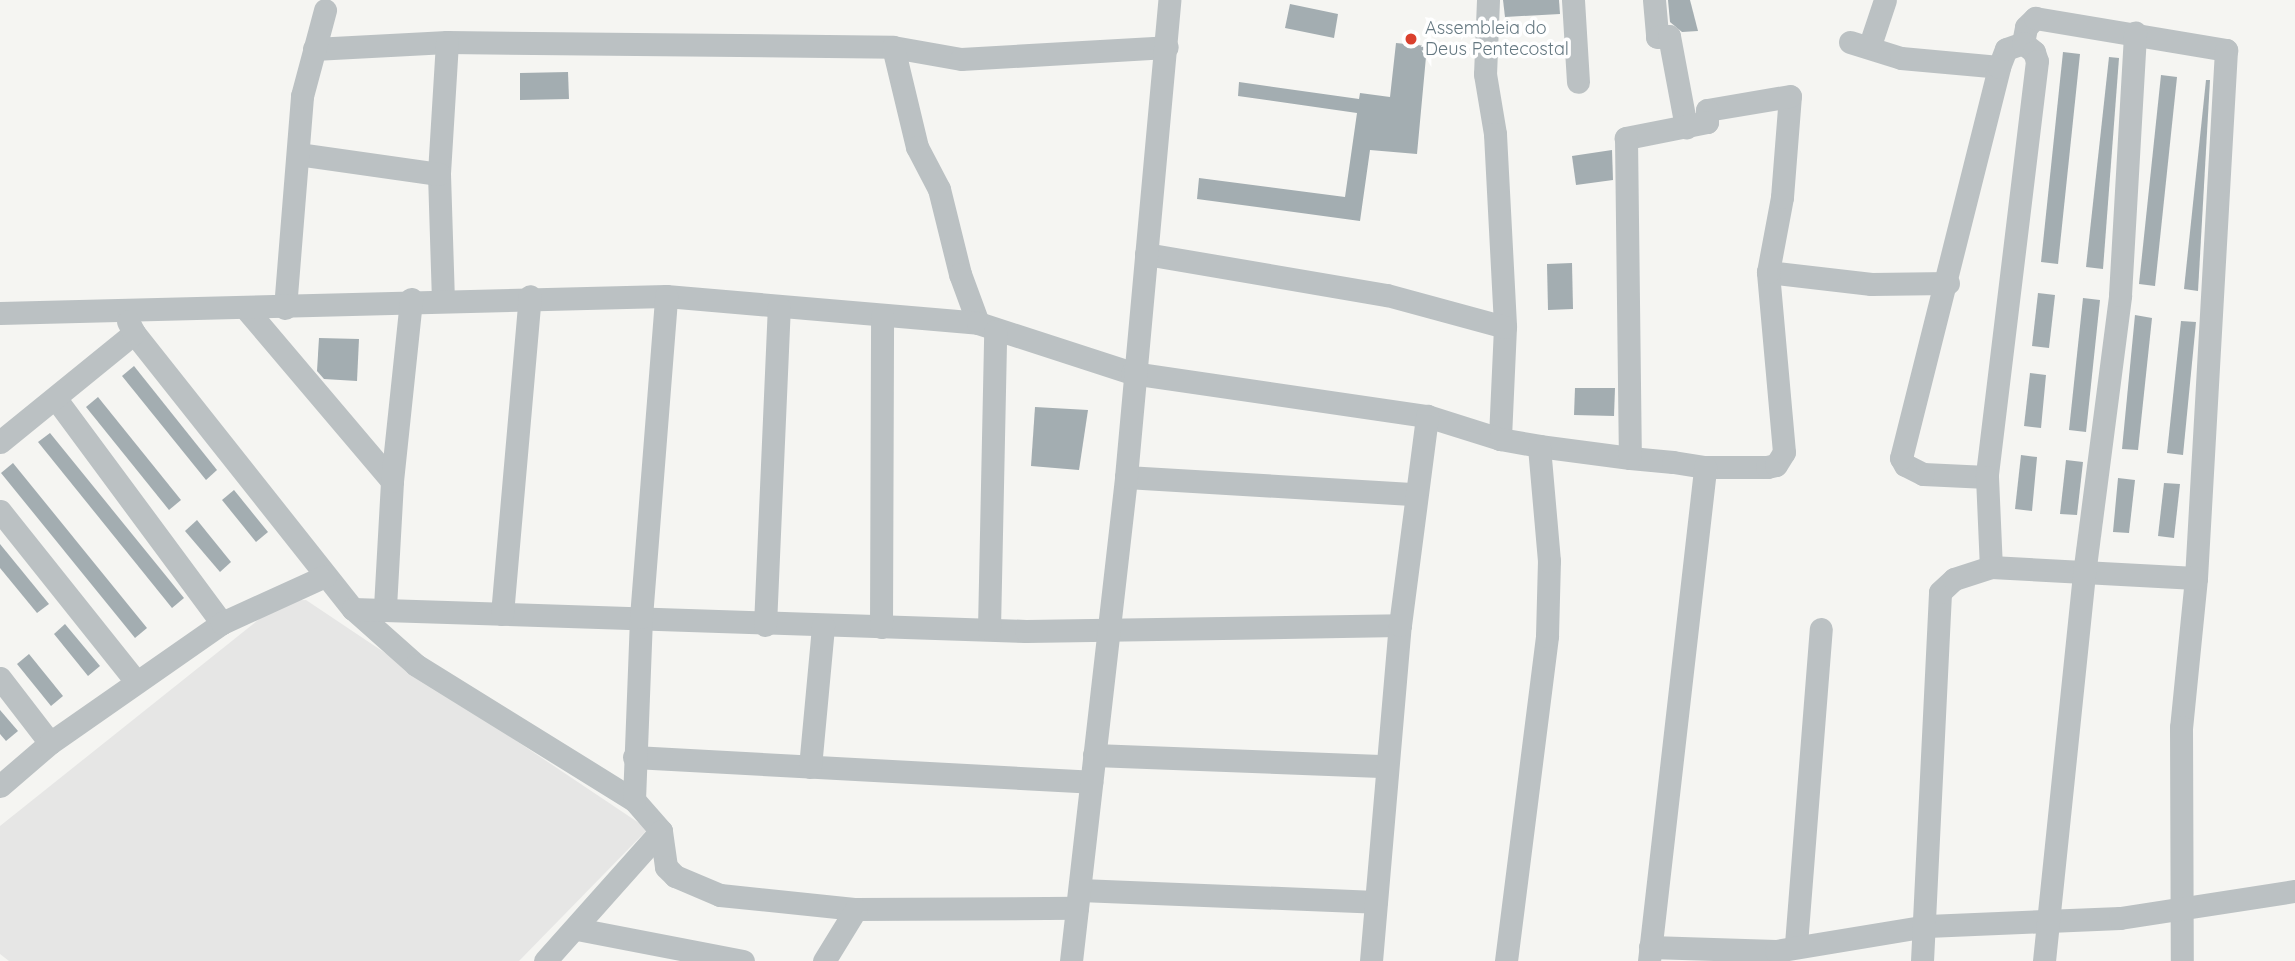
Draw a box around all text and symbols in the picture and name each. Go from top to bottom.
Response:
place label: Assembleia do Deus Pentecostal [1425,18,1569,60]
marker: Assembleia do Deus Pentecostal [1403,31,1419,47]

